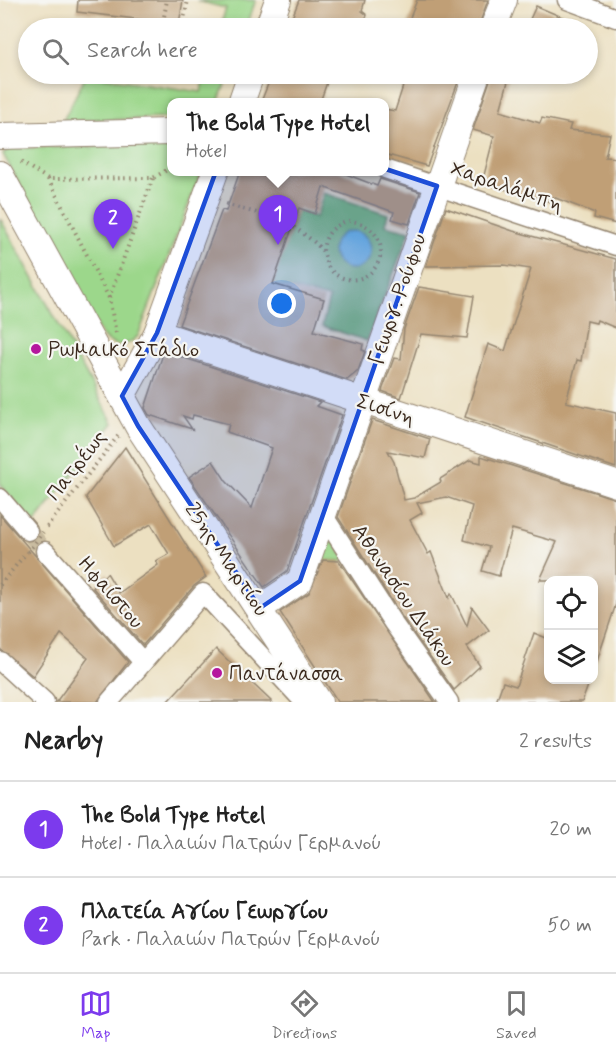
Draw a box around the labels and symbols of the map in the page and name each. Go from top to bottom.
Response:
street label: Χαραλάμπη [447,155,567,219]
pin: 1 [258,196,298,245]
pin: 2 [94,200,132,249]
street label: Γεωργ. Ρούφου [362,230,433,369]
your location [267,289,296,318]
place label: Ρωμαικό Στάδιο [48,336,199,364]
marker: Ρωμαικό Στάδιο [29,342,43,356]
street label: Σισίνη [353,387,419,433]
street label: Πατρέως [39,424,113,507]
street label: 25ης Μαρτίου [178,497,275,622]
street label: Αθανασίου Διάκου [345,519,461,672]
street label: Ηφαίστου [71,550,150,635]
place label: Παντάνασσα [229,660,343,688]
marker: Παντάνασσα [210,666,224,680]

